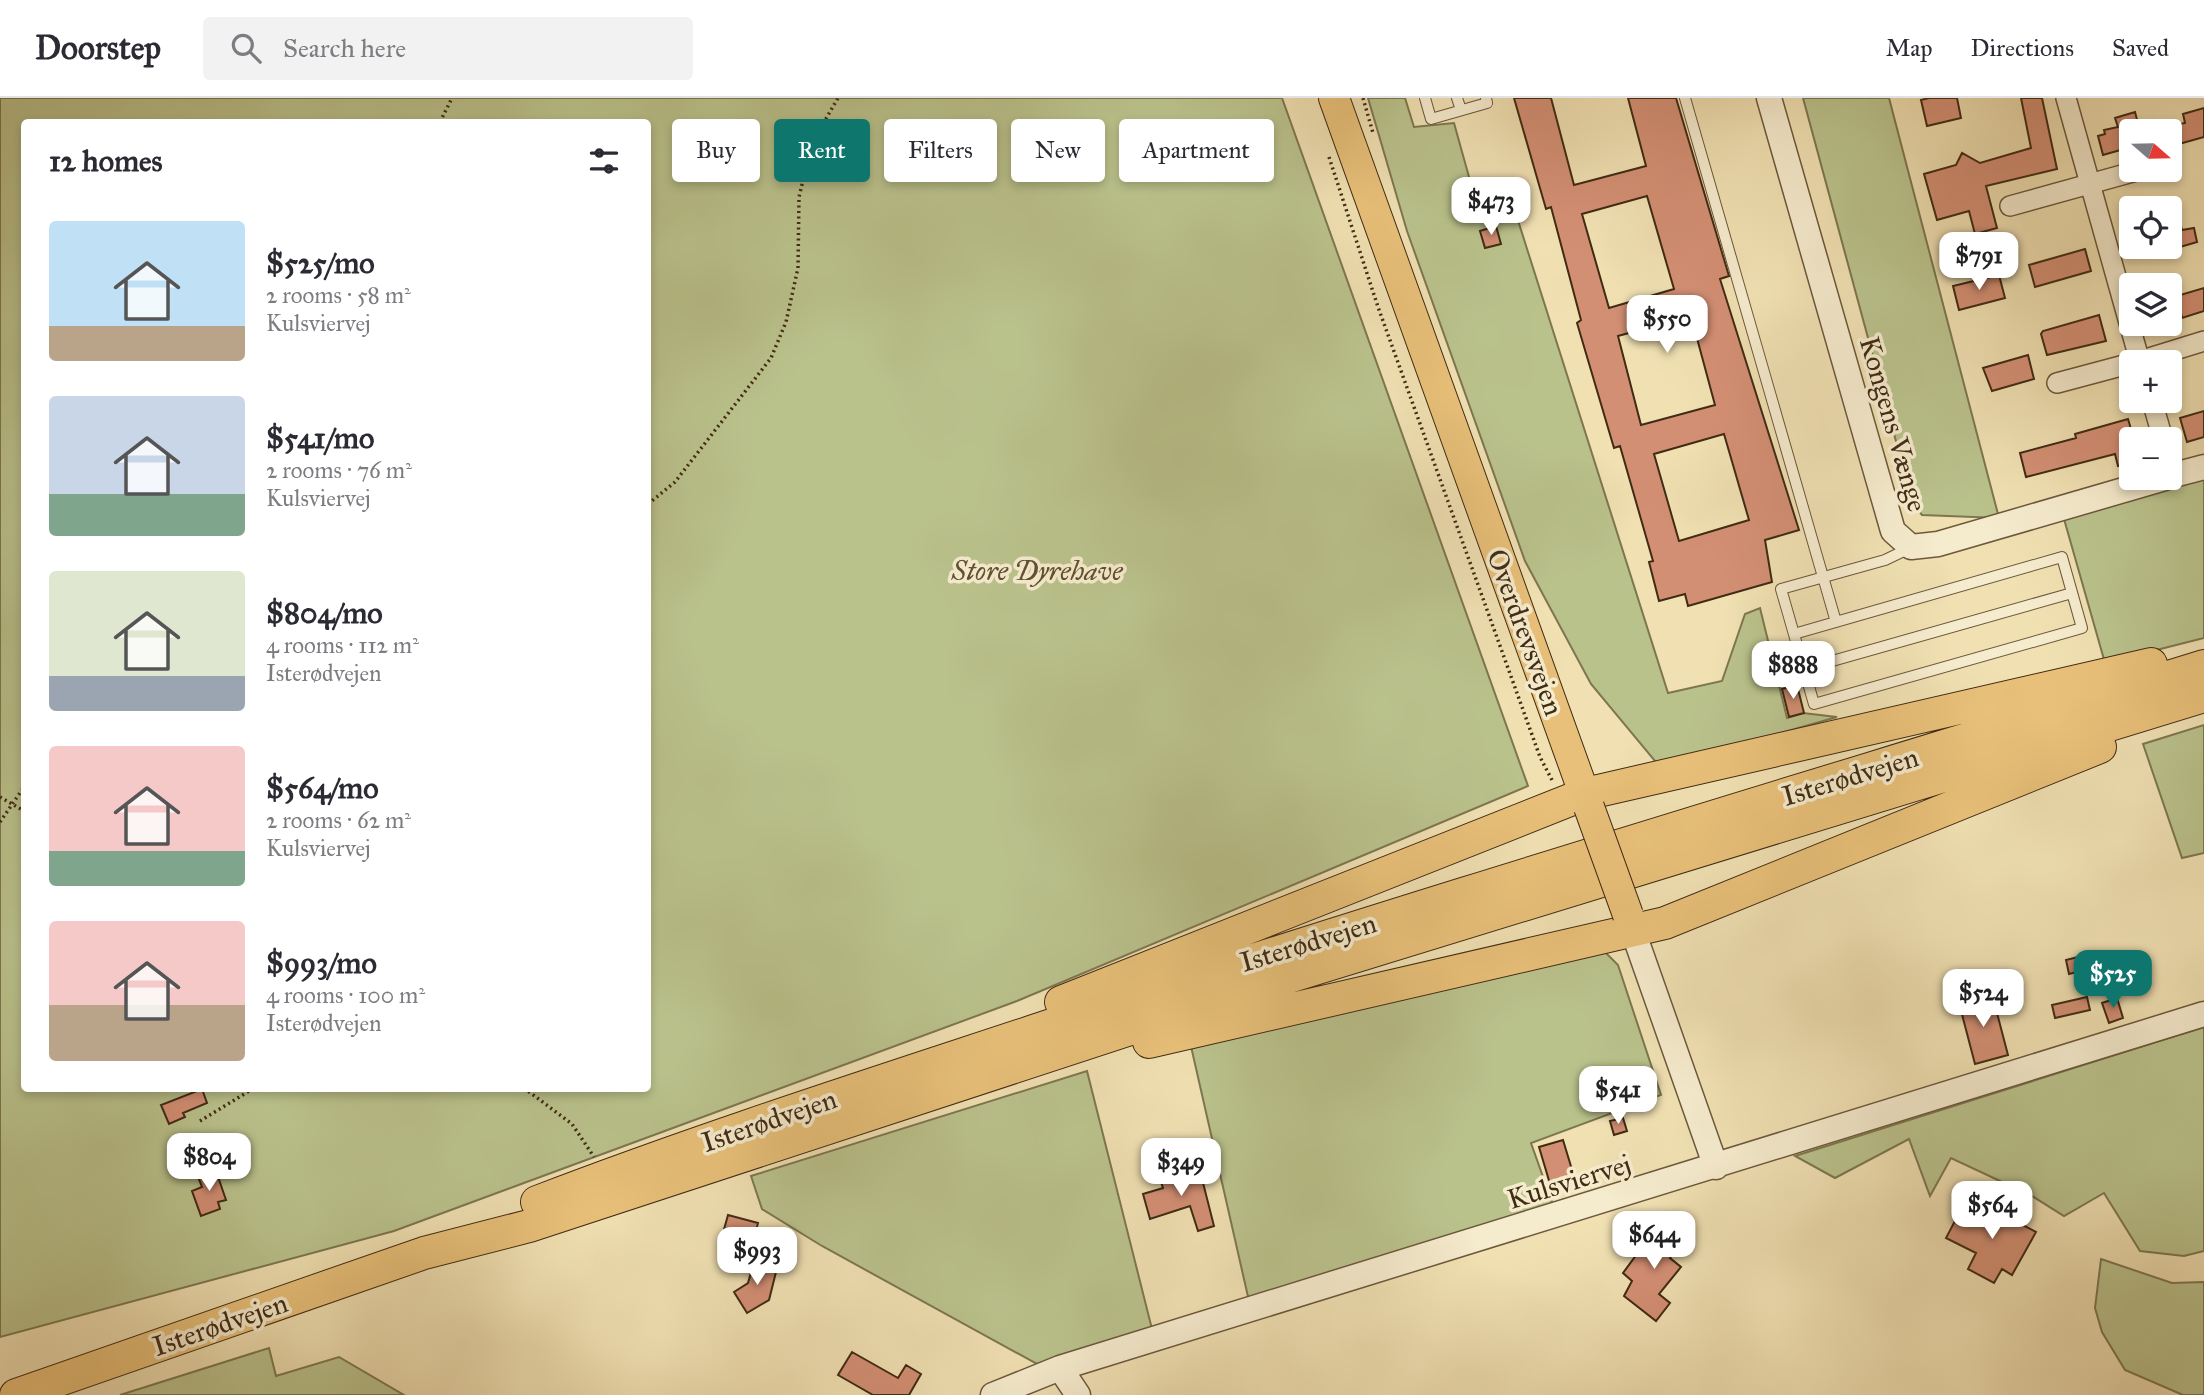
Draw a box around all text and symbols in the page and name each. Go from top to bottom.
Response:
search box [203,17,693,80]
text: Doorstep [35,28,161,68]
icon: search [227,29,265,67]
text: Search here [283,32,406,64]
text: Map [1886,33,1933,63]
text: Directions [1971,33,2074,63]
text: Saved [2112,33,2169,63]
chip: Buy [672,119,760,182]
chip: Rent [774,119,870,182]
chip: Filters [884,119,997,182]
chip: New [1011,119,1105,182]
chip: Apartment [1119,119,1274,182]
north arrow [2119,119,2182,182]
map controls [2119,119,2182,490]
icon: filters [585,142,623,180]
text: 12 homes [49,143,162,179]
pin: $473 [1450,178,1532,237]
text: $473 [1467,186,1515,214]
button: locate [2119,196,2182,259]
pin: $791 [1938,232,2020,292]
text: $791 [1955,241,2003,269]
text: $525/mo [266,245,375,281]
icon: home [105,249,189,333]
button: layers [2119,273,2182,336]
text: 2 rooms · 58 m² [266,281,411,309]
pin: $550 [1626,296,1708,355]
text: $550 [1643,304,1691,332]
text: Kulsviervej [266,309,371,337]
street label: Kongens Vænge [1852,333,1935,516]
button: + [2119,350,2182,413]
text: $541/mo [266,420,374,456]
icon: home [105,424,189,508]
button: − [2119,427,2182,490]
text: 2 rooms · 76 m² [266,456,412,484]
text: Kulsviervej [266,484,371,512]
street label: Overdrevsvejen [1479,544,1572,720]
park label: Store Dyrehave [950,553,1123,588]
text: $804/mo [266,595,383,631]
icon: home [105,599,189,683]
text: 4 rooms · 112 m² [266,631,419,659]
pin: $888 [1752,642,1834,701]
text: $888 [1768,650,1818,678]
text: Isterødvejen [266,659,381,687]
street label: Isterødvejen [1778,739,1922,814]
text: $564/mo [266,770,379,806]
icon: home [105,774,189,858]
text: 2 rooms · 62 m² [266,806,411,834]
text: Kulsviervej [266,834,371,862]
street label: Isterødvejen [1236,905,1380,980]
text: $993/mo [266,945,377,981]
icon: home [105,949,189,1033]
pin: $525 [2072,950,2154,1010]
text: $525 [2090,959,2136,987]
pin: $524 [1942,970,2024,1029]
text: $524 [1959,978,2007,1006]
text: 4 rooms · 100 m² [266,981,425,1009]
text: Isterødvejen [266,1009,381,1037]
pin: $541 [1577,1066,1659,1126]
text: $541 [1595,1075,1641,1103]
street label: Isterødvejen [697,1081,841,1160]
pin: $804 [168,1134,250,1193]
pin: $349 [1140,1138,1222,1198]
text: $804 [183,1142,235,1170]
street label: Kulsviervej [1503,1146,1635,1217]
text: $349 [1157,1147,1205,1175]
pin: $564 [1951,1182,2033,1241]
text: $564 [1967,1190,2017,1218]
pin: $644 [1613,1212,1695,1271]
text: $644 [1628,1220,1680,1248]
pin: $993 [716,1228,798,1287]
text: $993 [733,1236,781,1264]
street label: Isterødvejen [148,1285,292,1364]

